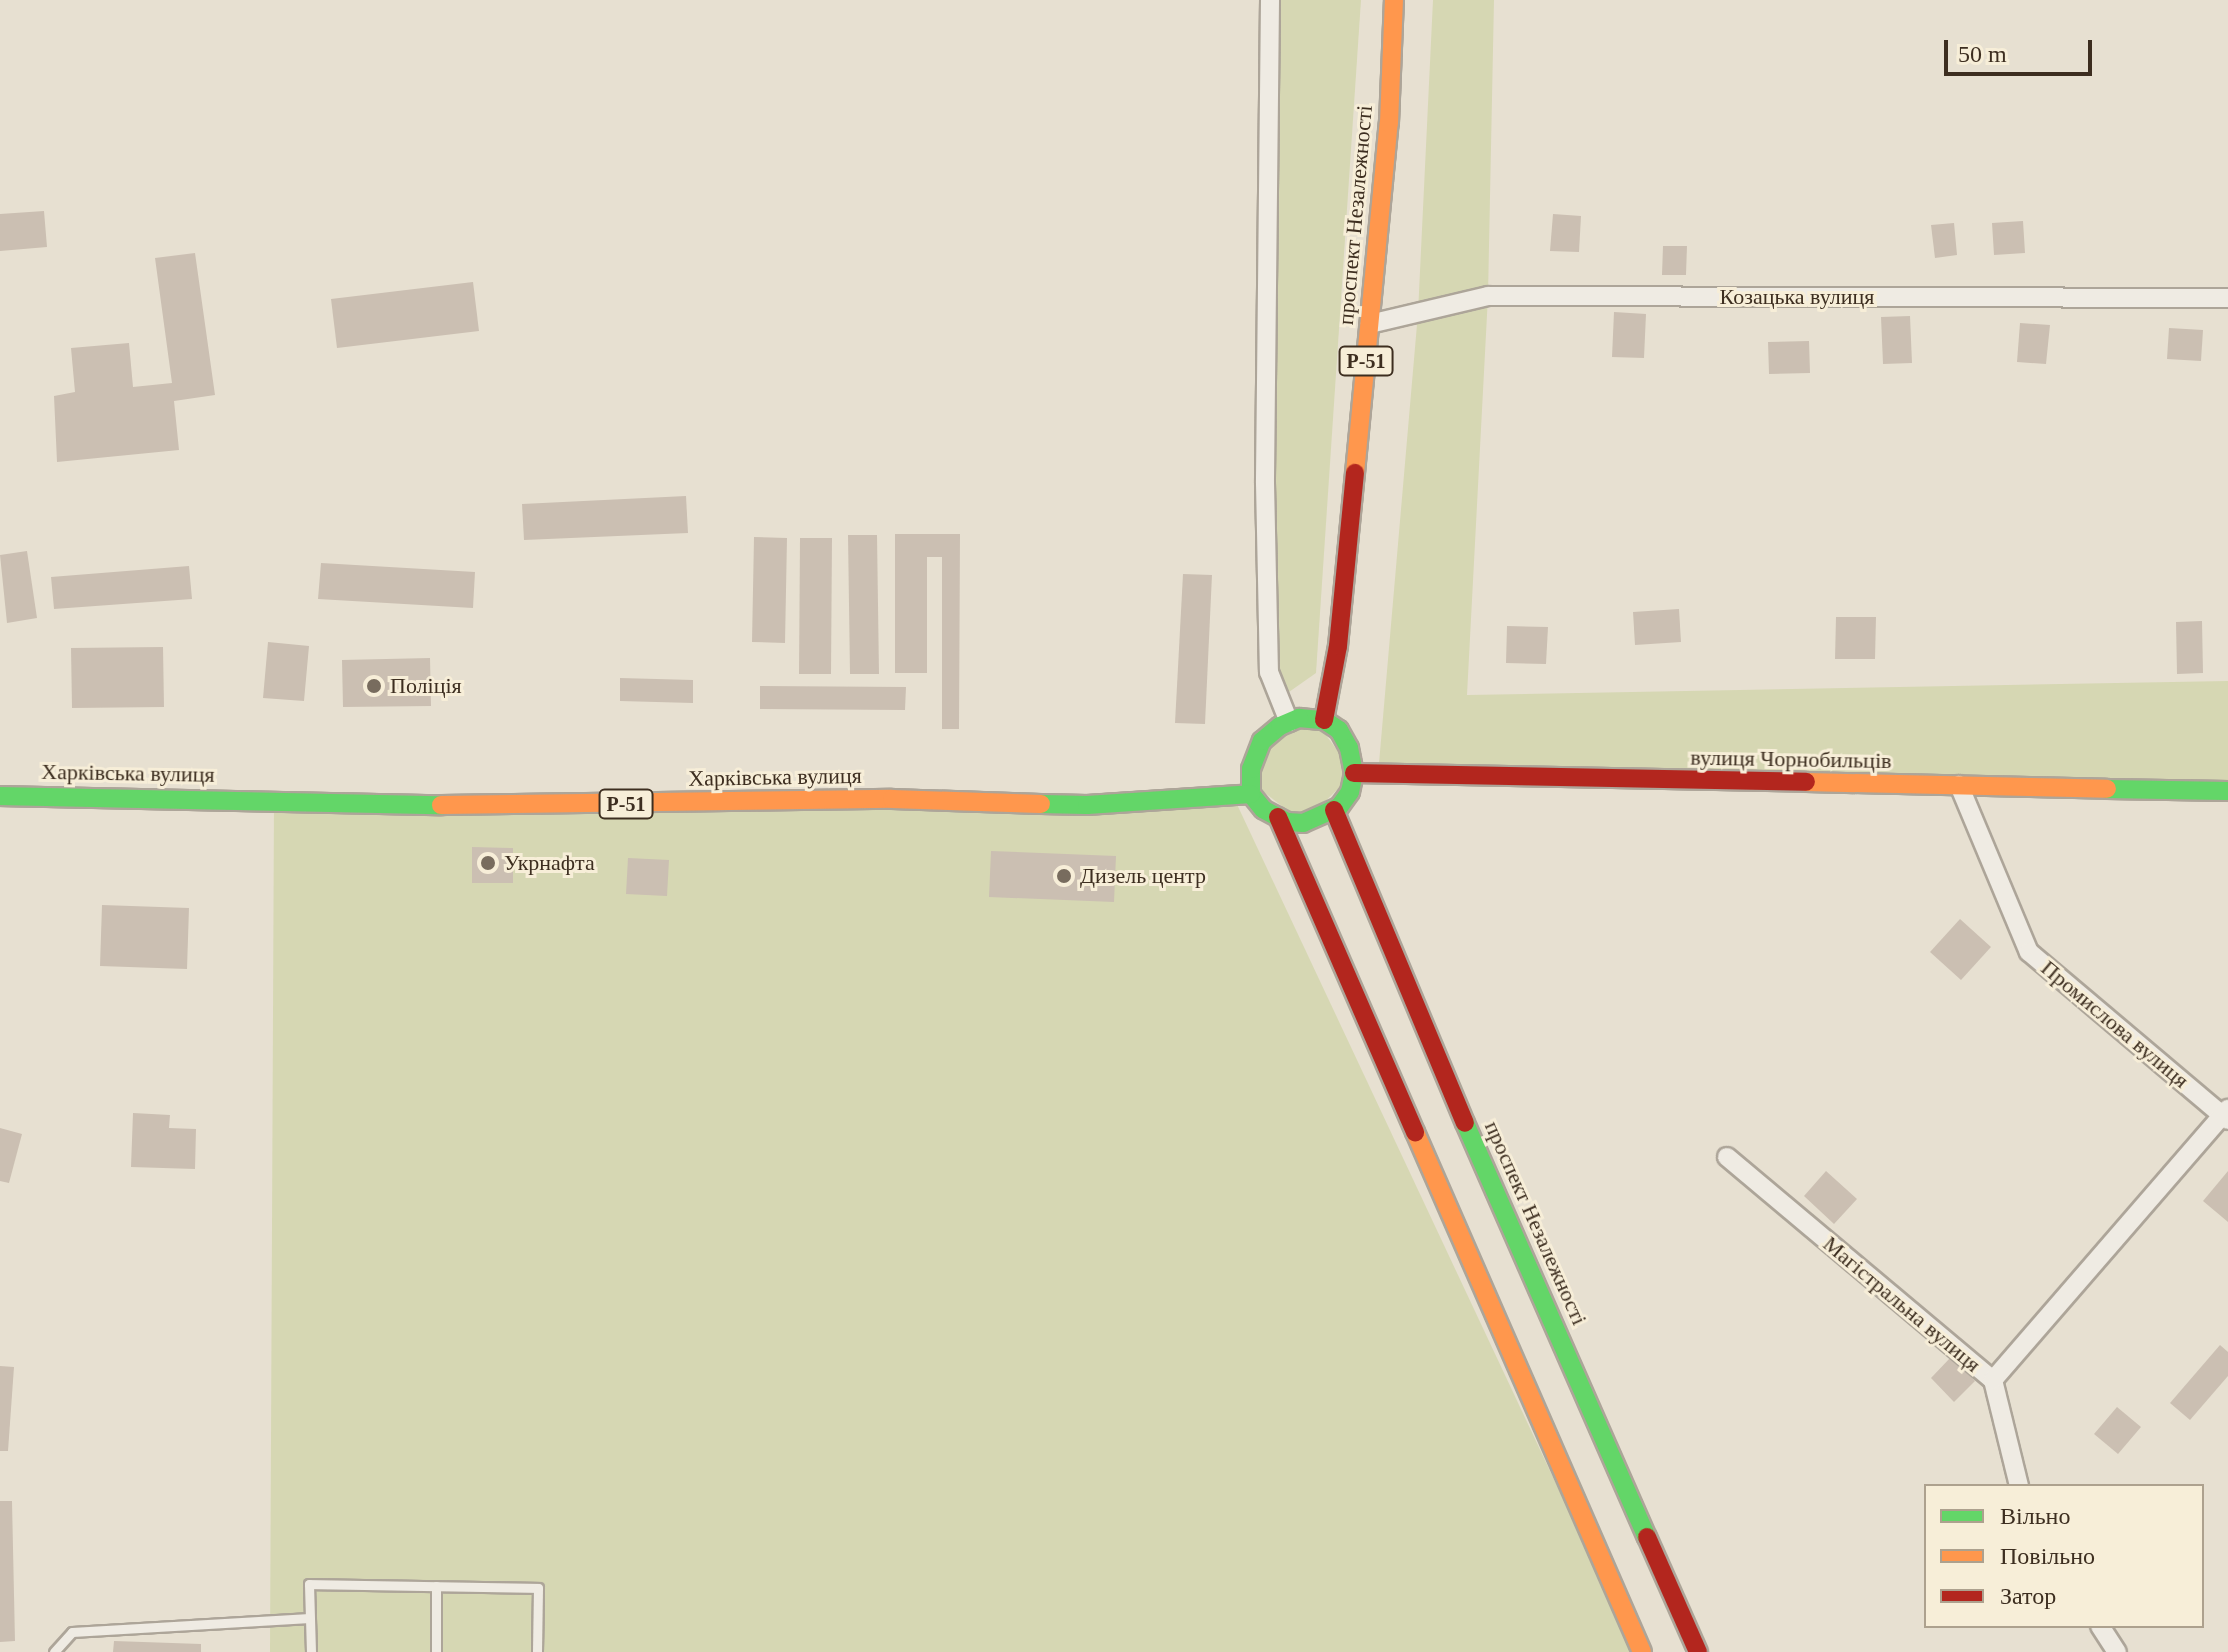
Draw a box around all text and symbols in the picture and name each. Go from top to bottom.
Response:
scale bar [1948,24,2096,74]
text: 50 m [1958,41,2007,67]
street label: проспект Незалежності [1332,104,1378,326]
street label: Козацька вулиця [1720,284,1874,310]
road number: Р-51 [1338,345,1394,377]
place label: Поліція [390,673,462,699]
marker: Поліція [365,677,383,695]
street label: вулиця Чорнобильців [1690,744,1892,774]
street label: Харківська вулиця [41,758,215,788]
street label: Харківська вулиця [688,762,862,792]
road number: Р-51 [598,788,654,820]
place label: Укрнафта [504,850,595,876]
marker: Укрнафта [479,854,497,872]
place label: Дизель центр [1080,863,1206,889]
marker: Дизель центр [1055,867,1073,885]
street label: Промислова вулиця [2036,955,2194,1093]
street label: проспект Незалежності [1479,1117,1593,1329]
street label: Магістральна вулиця [1818,1230,1986,1378]
legend [1924,1484,2204,1628]
text: Вільно [2000,1503,2070,1529]
text: Повільно [2000,1543,2095,1569]
text: Затор [2000,1583,2056,1609]

